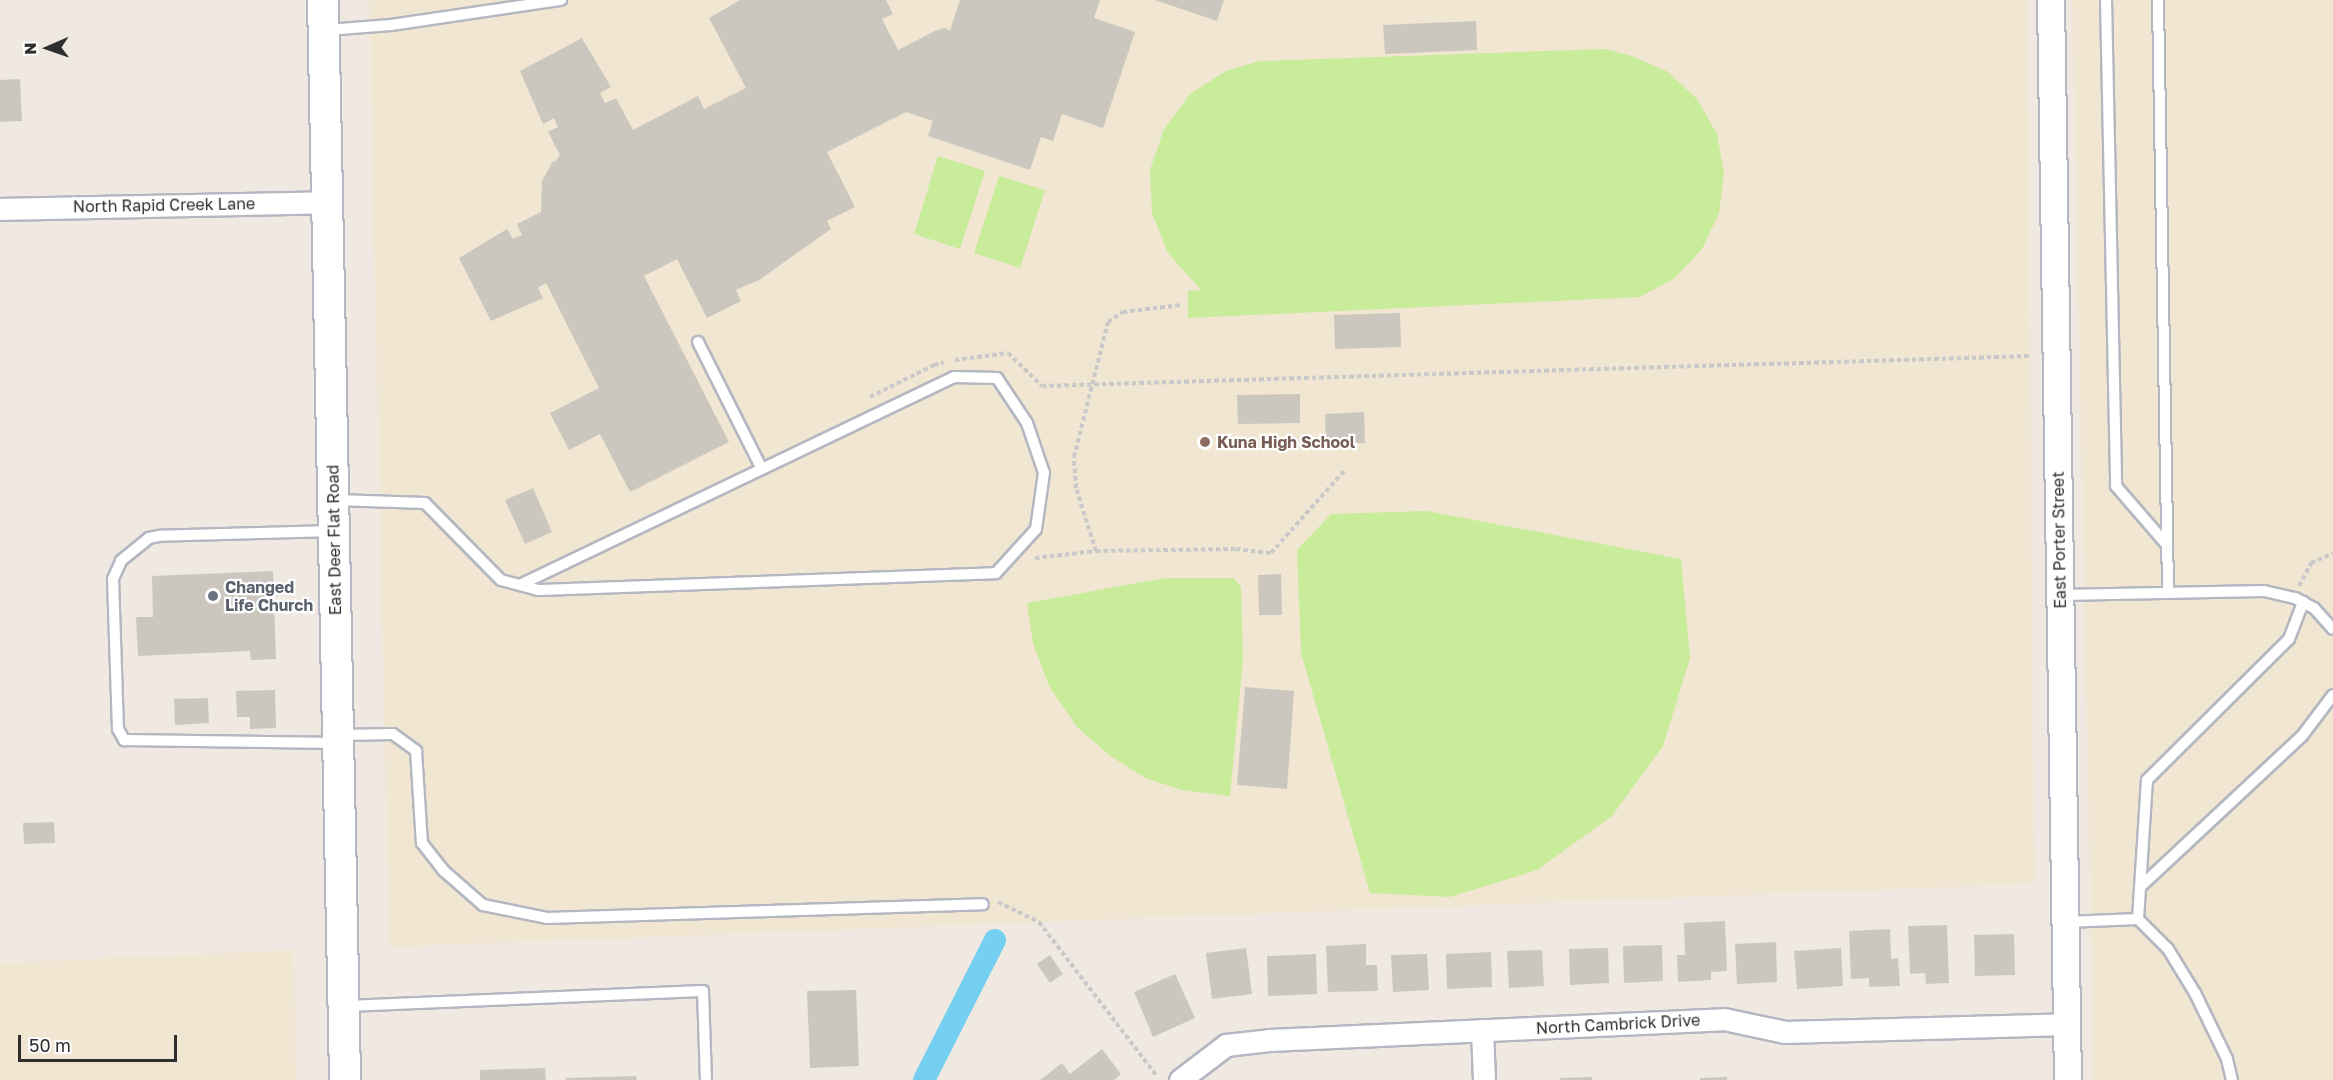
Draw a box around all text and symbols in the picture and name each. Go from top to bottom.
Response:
north arrow [18,18,78,78]
text: N [20,42,40,55]
street label: North Rapid Creek Lane [73,194,255,216]
place label: Kuna High School [1217,432,1355,452]
marker: Kuna High School [1198,435,1212,449]
street label: East Deer Flat Road [323,465,345,615]
street label: East Porter Street [2048,471,2070,609]
place label: Changed Life Church [225,577,313,615]
marker: Changed Life Church [206,589,220,603]
street label: North Cambrick Drive [1535,1010,1701,1038]
scale bar [21,1023,180,1061]
text: 50 m [29,1034,71,1056]

